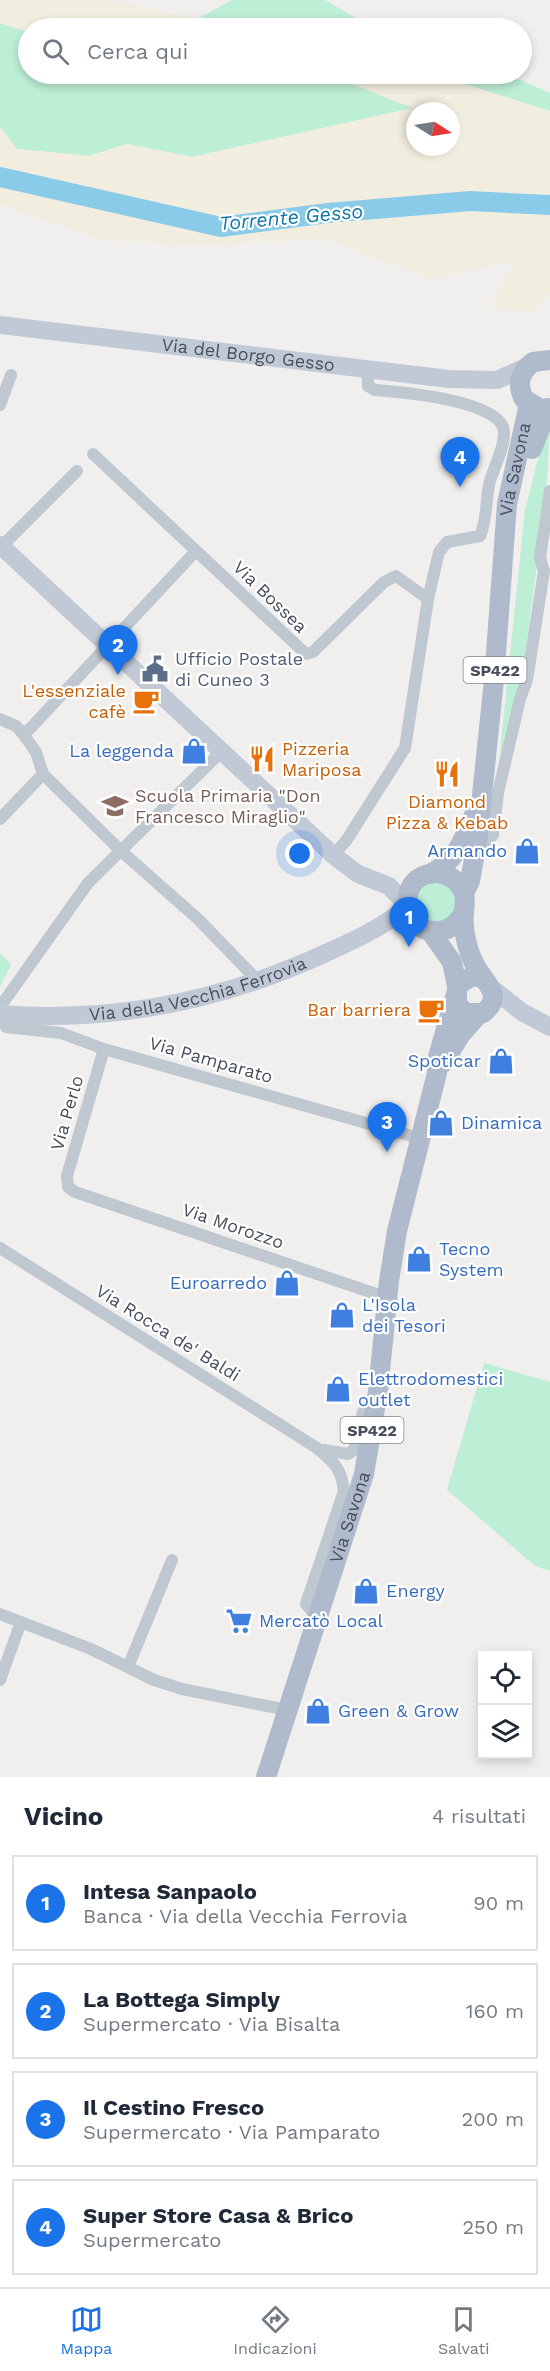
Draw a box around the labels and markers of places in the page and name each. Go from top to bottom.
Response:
pin: 4 [440,438,480,487]
pin: 2 [98,626,138,675]
place label: Ufficio Postale di Cuneo 3 [175,648,303,690]
public building icon: Ufficio Postale di Cuneo 3 [140,654,170,684]
place label: L'essenziale cafè [22,680,126,722]
cafe icon: L'essenziale cafè [131,686,161,716]
shop icon: La leggenda [179,736,209,766]
place label: Pizzeria Mariposa [282,738,361,780]
place label: La leggenda [69,740,174,761]
restaurant icon: Pizzeria Mariposa [247,744,277,774]
restaurant icon: Diamond Pizza & Kebab [432,759,462,789]
place label: Scuola Primaria "Don Francesco Miraglio" [135,785,321,827]
school or university icon: Scuola Primaria "Don Francesco Miraglio" [100,791,130,821]
place label: Diamond Pizza & Kebab [386,791,508,833]
shop icon: Armando [512,836,542,866]
place label: Armando [427,840,507,861]
pin: 1 [390,898,428,947]
cafe icon: Bar barriera [416,995,446,1025]
place label: Bar barriera [307,999,411,1020]
shop icon: Spoticar [486,1046,516,1076]
place label: Spoticar [408,1050,481,1071]
pin: 3 [368,1102,406,1152]
shop icon: Dinamica [426,1108,456,1138]
place label: Dinamica [461,1112,542,1133]
place label: Tecno System [439,1238,504,1280]
shop icon: Tecno System [404,1244,434,1274]
shop icon: Euroarredo [272,1268,302,1298]
place label: Euroarredo [170,1272,267,1293]
place label: L'Isola dei Tesori [362,1294,446,1336]
shop icon: L'Isola dei Tesori [327,1300,357,1330]
place label: Elettrodomestici outlet [358,1368,503,1410]
shop icon: Elettrodomestici outlet [323,1374,353,1404]
shop icon: Energy [351,1576,381,1606]
place label: Energy [386,1580,445,1601]
supermarket icon: Mercatò Local [224,1606,254,1636]
place label: Mercatò Local [259,1610,384,1631]
shop icon: Green & Grow [303,1696,333,1726]
place label: Green & Grow [338,1700,459,1721]

